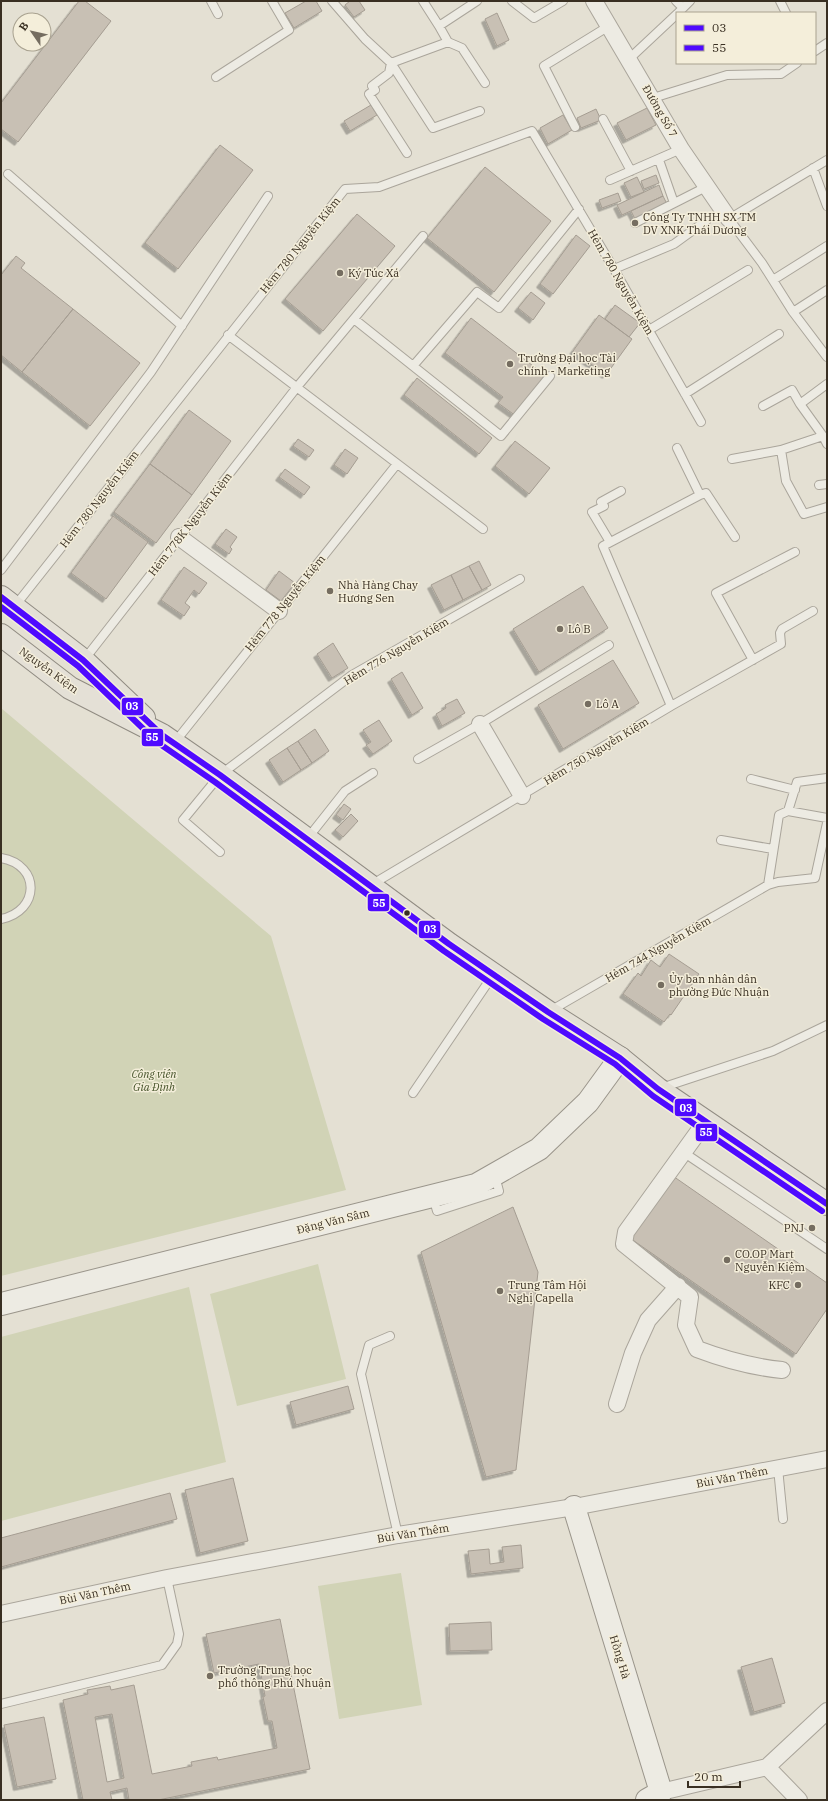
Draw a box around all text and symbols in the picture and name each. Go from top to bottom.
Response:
north arrow [12,12,52,52]
legend [676,12,816,64]
text: B [16,19,32,34]
text: 03 [712,20,726,35]
text: 55 [712,40,726,55]
street label: Đường Số 7 [639,82,681,140]
street label: Hẻm 780 Nguyễn Kiệm [257,194,344,296]
place label: Công Ty TNHH SX TM DV XNK Thái Dương [643,210,756,237]
marker: Công Ty TNHH SX TM DV XNK Thái Dương [630,218,640,228]
street label: Hẻm 780 Nguyễn Kiệm [585,227,657,338]
place label: Ký Túc Xá [348,266,399,280]
marker: Ký Túc Xá [335,268,345,278]
place label: Trường Đại học Tài chính - Marketing [518,351,617,378]
marker: Trường Đại học Tài chính - Marketing [505,359,515,369]
street label: Hẻm 780 Nguyễn Kiệm [57,447,142,551]
street label: Hẻm 778K Nguyễn Kiệm [145,469,235,579]
street label: Hẻm 778 Nguyễn Kiệm [242,552,329,654]
place label: Nhà Hàng Chay Hương Sen [338,578,418,605]
marker: Nhà Hàng Chay Hương Sen [325,586,335,596]
street label: Hẻm 776 Nguyễn Kiệm [341,614,451,688]
place label: Lô B [568,622,591,636]
marker: Lô B [555,624,565,634]
street label: Nguyễn Kiệm [17,644,82,697]
line badge: 03 [121,697,144,716]
place label: Lô A [596,697,619,711]
text: 03 [125,699,139,713]
marker: Lô A [583,699,593,709]
street label: Hẻm 750 Nguyễn Kiệm [541,714,651,788]
line badge: 55 [141,728,164,747]
text: 55 [145,730,159,744]
line badge: 55 [367,893,390,912]
text: 55 [372,896,386,910]
unlabelled marker [402,908,412,918]
street label: Hẻm 744 Nguyễn Kiệm [603,913,714,985]
line badge: 03 [418,920,441,939]
text: 03 [423,922,437,936]
place label: Ủy ban nhân dân phường Đức Nhuận [669,972,769,999]
marker: Ủy ban nhân dân phường Đức Nhuận [656,980,666,990]
park label: Công viên Gia Định [131,1067,177,1094]
line badge: 03 [674,1098,697,1117]
text: 03 [679,1101,693,1115]
line badge: 55 [695,1123,718,1142]
text: 55 [699,1125,713,1139]
street label: Đặng Văn Sâm [295,1205,371,1237]
place label: PNJ [784,1221,804,1235]
marker: PNJ [807,1223,817,1233]
place label: CO.OP Mart Nguyễn Kiệm [735,1247,806,1274]
marker: CO.OP Mart Nguyễn Kiệm [722,1255,732,1265]
place label: Trung Tâm Hội Nghị Capella [508,1278,587,1305]
place label: KFC [768,1278,790,1292]
marker: KFC [793,1280,803,1290]
marker: Trung Tâm Hội Nghị Capella [495,1286,505,1296]
street label: Bùi Văn Thêm [695,1463,770,1491]
street label: Bùi Văn Thêm [376,1520,450,1546]
street label: Bùi Văn Thêm [58,1578,132,1607]
street label: Hồng Hà [607,1633,633,1681]
place label: Trường Trung học phổ thông Phú Nhuận [218,1663,331,1690]
marker: Trường Trung học phổ thông Phú Nhuận [205,1671,215,1681]
scale bar [688,1763,740,1789]
text: 20 m [694,1769,723,1784]

